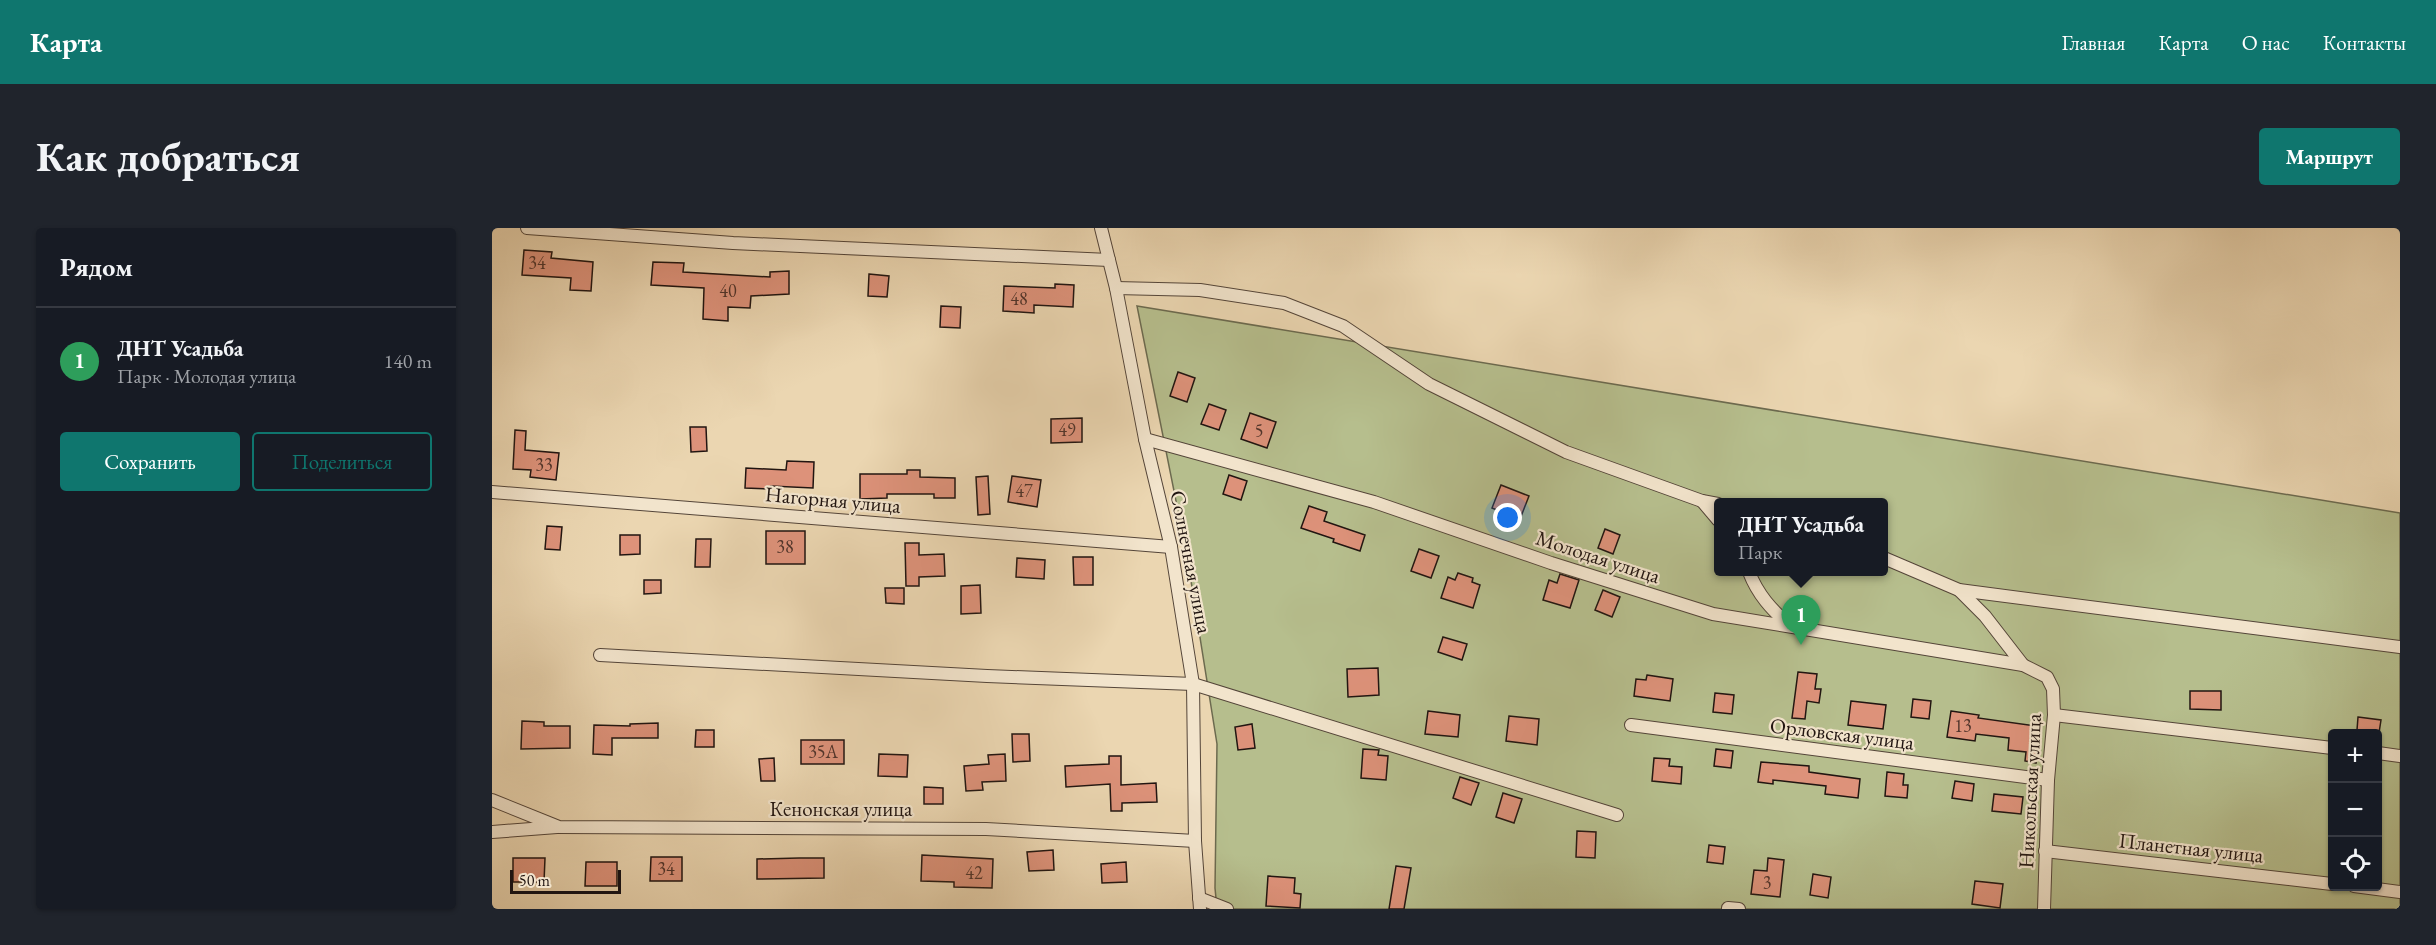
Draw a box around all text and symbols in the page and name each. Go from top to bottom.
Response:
text: Карта [30,24,102,60]
text: Главная [2061,29,2125,56]
text: Карта [2158,29,2209,56]
text: О нас [2242,29,2290,56]
text: Контакты [2323,29,2406,56]
button: Маршрут [2259,128,2400,185]
text: Как добраться [36,129,300,184]
text: Рядом [60,250,133,284]
house number: 34 [528,251,546,274]
house number: 40 [719,279,737,302]
house number: 48 [1010,287,1028,310]
text: ДНТ Усадьба [117,334,244,363]
text: 1 [74,348,85,374]
text: 140 m [384,348,432,374]
text: Парк · Молодая улица [117,363,296,389]
house number: 49 [1058,418,1076,441]
house number: 5 [1255,419,1263,442]
button: Сохранить [60,432,240,491]
button: Поделиться [252,432,432,491]
house number: 33 [535,453,553,476]
house number: 47 [1015,479,1033,502]
street label: Нагорная улица [764,480,903,519]
street label: Солнечная улица [1164,488,1219,636]
popup [1714,498,1888,576]
your location [1493,503,1522,532]
text: ДНТ Усадьба [1738,510,1864,539]
street label: Молодая улица [1533,524,1664,589]
house number: 38 [776,535,794,558]
text: Парк [1738,539,1782,565]
pin: 1 [1782,596,1820,645]
street label: Орловская улица [1769,711,1916,756]
street label: Никольская улица [2012,712,2047,869]
house number: 13 [1954,714,1972,737]
map controls [2328,729,2382,891]
button: + [2328,729,2382,783]
house number: 35А [808,740,838,763]
button: − [2328,783,2382,837]
street label: Кенонская улица [770,795,913,822]
street label: Планетная улица [2117,826,2265,869]
button: locate [2328,837,2382,891]
house number: 34 [657,857,675,880]
house number: 42 [965,861,983,884]
scale bar [510,867,621,894]
text: 50 m [519,870,550,891]
house number: 3 [1763,871,1771,894]

